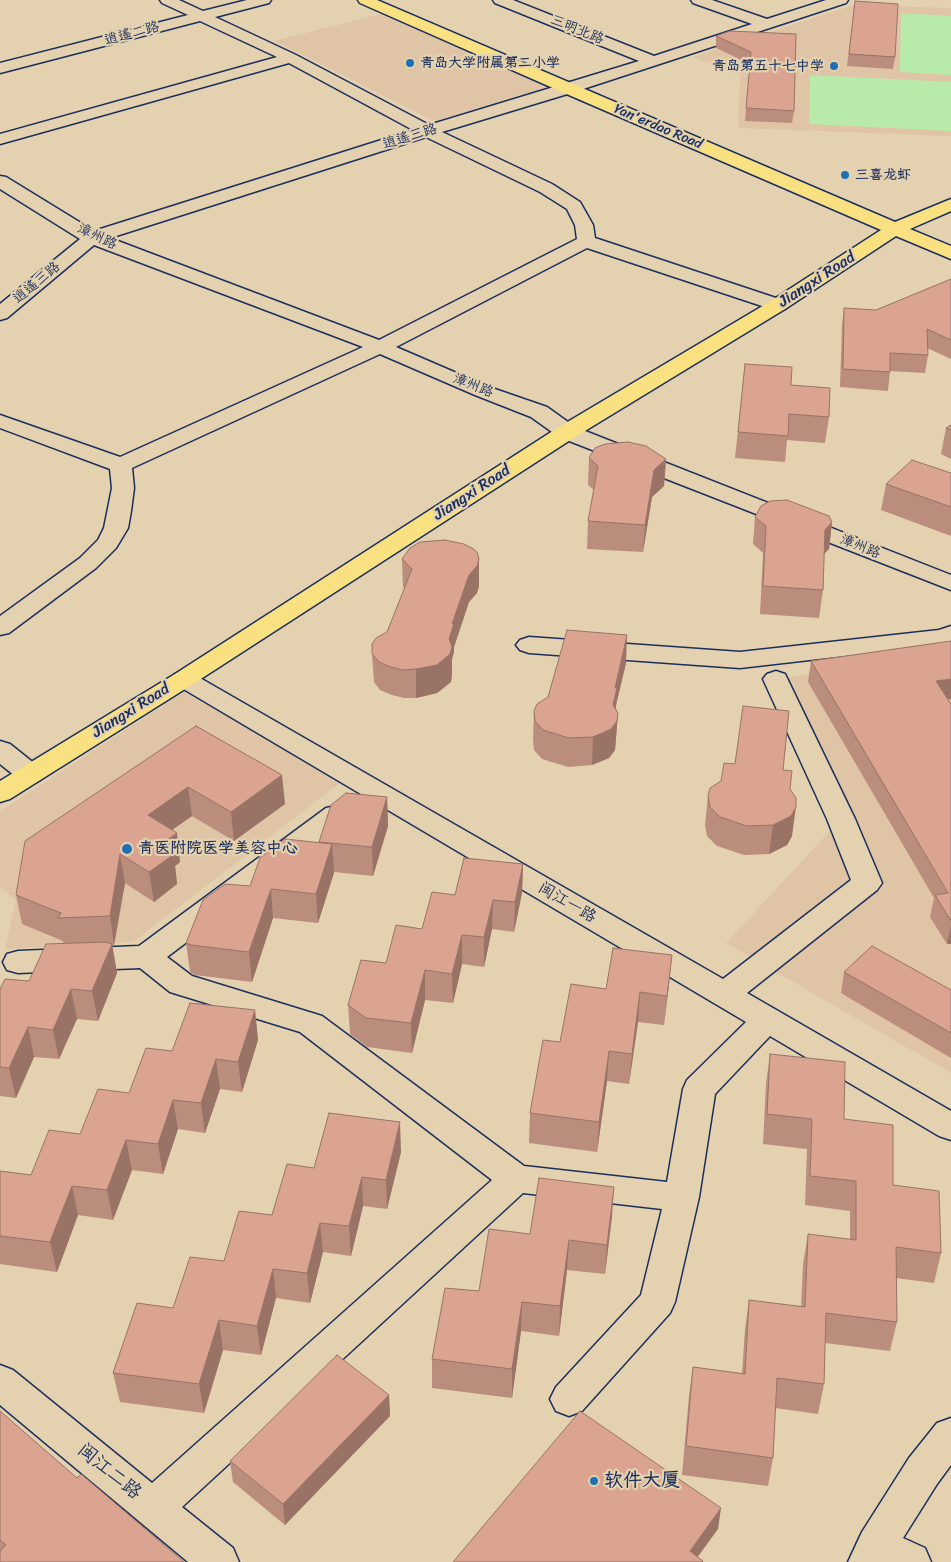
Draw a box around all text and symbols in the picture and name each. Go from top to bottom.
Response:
street label: 三明北路 [548,12,606,48]
street label: 逍遥二路 [103,19,161,49]
place label: 青岛大学附属第二小学 [420,55,560,71]
marker: 青岛大学附属第二小学 [404,57,416,69]
place label: 青岛第五十七中学 [712,58,824,74]
marker: 青岛第五十七中学 [828,60,840,72]
street label: Yan'erdao Road [611,101,705,153]
street label: 逍遥三路 [381,121,439,153]
place label: 三喜龙虾 [855,167,911,183]
marker: 三喜龙虾 [839,169,851,181]
street label: 漳州路 [74,221,120,253]
street label: Jiangxi Road [775,248,859,312]
street label: 逍遥三路 [10,259,64,307]
street label: 漳州路 [450,370,496,402]
street label: Jiangxi Road [430,461,514,525]
street label: 漳州路 [837,531,883,563]
street label: Jiangxi Road [89,680,173,742]
place label: 青医附院医学美容中心 [138,839,298,859]
marker: 青医附院医学美容中心 [120,842,134,856]
street label: 闽江一路 [534,879,600,927]
street label: 闽江二路 [72,1439,146,1505]
place label: 软件大厦 [604,1470,680,1492]
marker: 软件大厦 [588,1475,600,1487]

